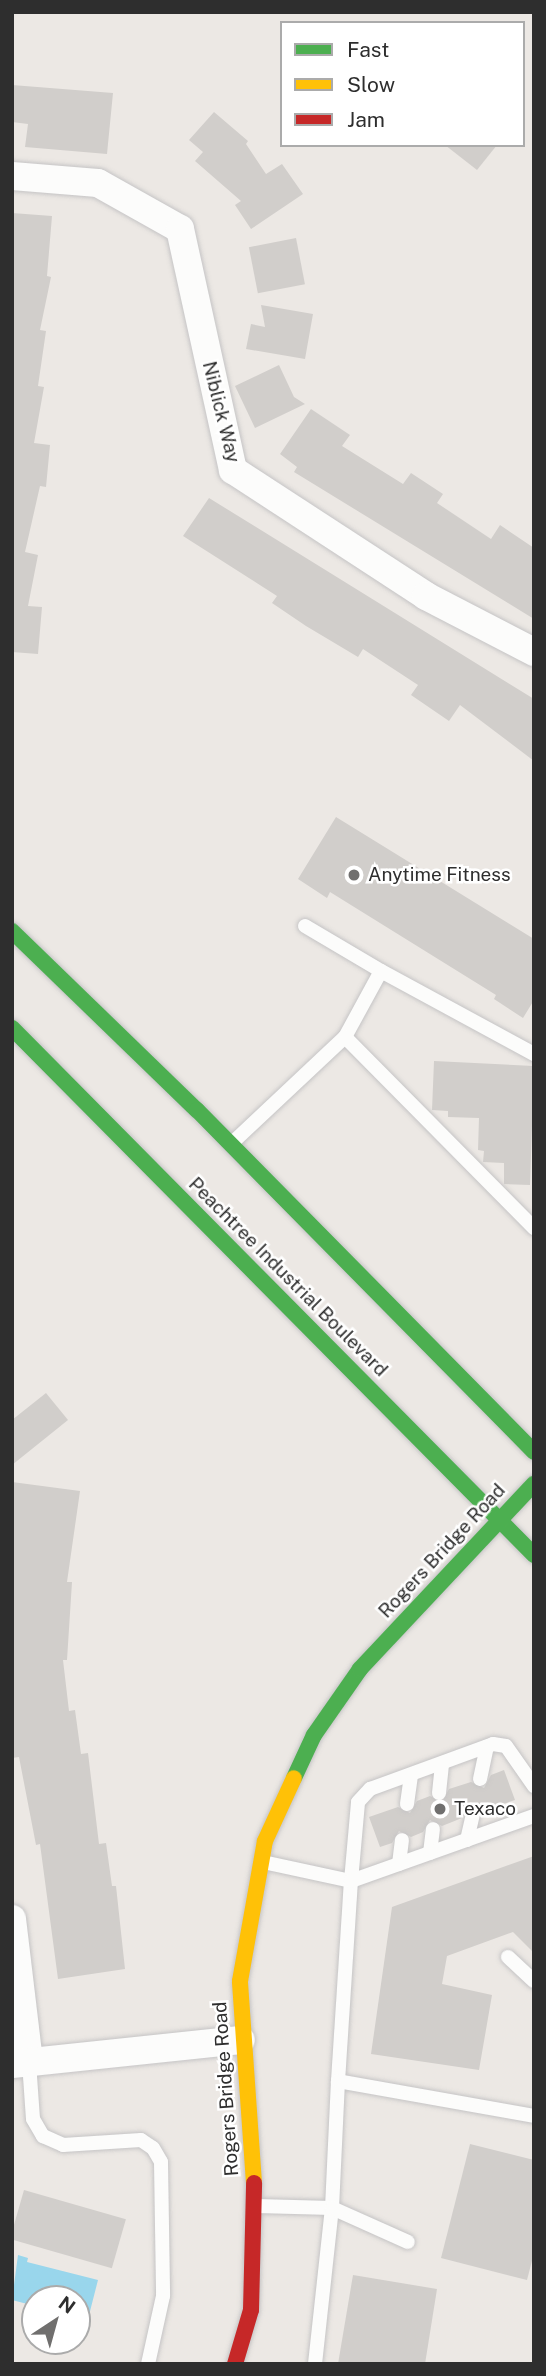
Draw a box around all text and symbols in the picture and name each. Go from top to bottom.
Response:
legend [280,21,525,147]
text: Fast [347,37,389,62]
text: Slow [347,72,395,97]
text: Jam [347,107,385,132]
street label: Niblick Way [197,359,245,465]
place label: Anytime Fitness [368,864,511,886]
marker: Anytime Fitness [346,867,362,883]
street label: Peachtree Industrial Boulevard [184,1173,392,1381]
street label: Rogers Bridge Road [374,1479,510,1623]
place label: Texaco [454,1798,516,1820]
marker: Texaco [432,1801,448,1817]
street label: Rogers Bridge Road [209,2001,243,2177]
north arrow [21,2285,91,2355]
text: N [55,2291,80,2318]

